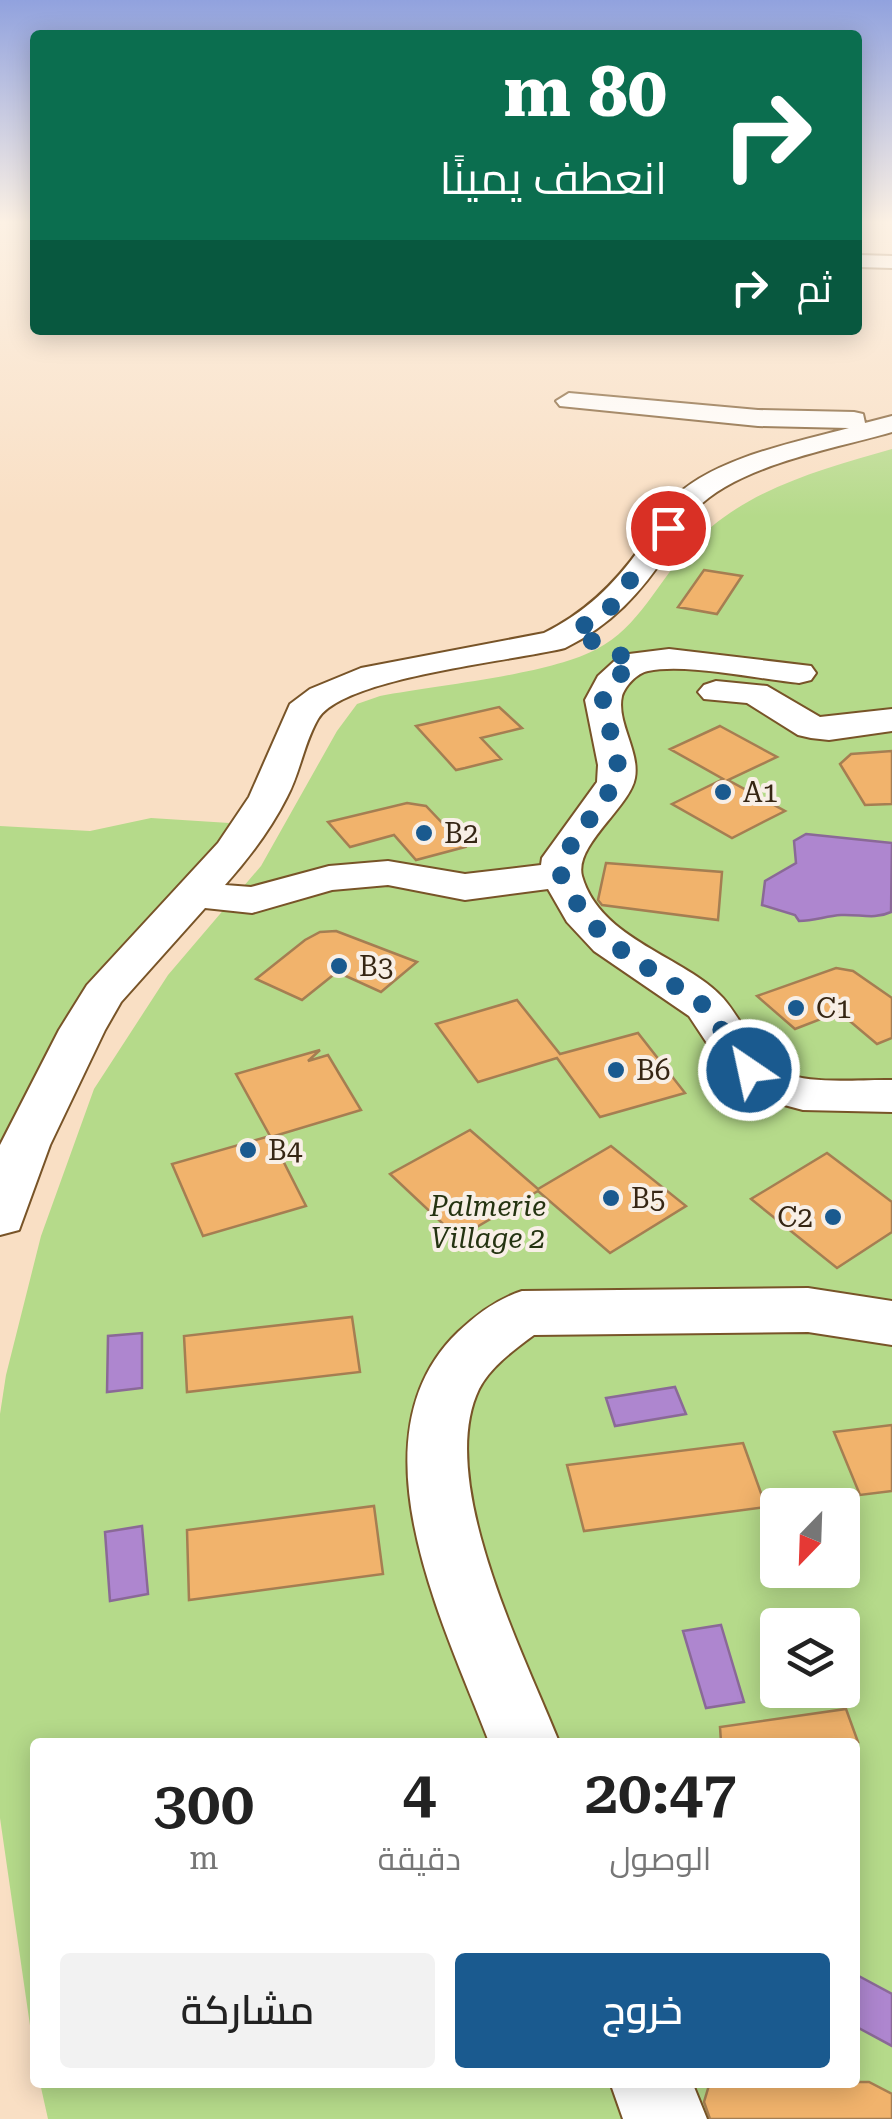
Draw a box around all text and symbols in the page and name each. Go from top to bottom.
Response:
text: 80 m [503,51,667,133]
icon: right [702,70,832,200]
text: انعطف يمينًا [440,152,667,205]
icon: right [722,260,777,315]
text: ثم [797,267,832,311]
pin [626,486,711,571]
icon: arrive [641,501,696,556]
place label: A1 [743,776,778,809]
marker: A1 [712,781,734,803]
place label: B2 [444,817,478,850]
marker: B2 [413,822,435,844]
place label: B3 [359,950,393,983]
marker: B3 [328,955,350,977]
place label: C1 [816,992,852,1025]
marker: C1 [785,997,807,1019]
position arrow [697,1018,801,1122]
place label: B6 [636,1054,670,1087]
marker: B6 [605,1059,627,1081]
place label: B4 [268,1134,303,1167]
marker: B4 [237,1139,259,1161]
place label: B5 [631,1182,665,1215]
marker: B5 [600,1187,622,1209]
park label: Palmerie Village 2 [429,1190,546,1255]
place label: C2 [777,1201,813,1234]
marker: C2 [822,1206,844,1228]
north arrow [760,1488,860,1588]
map controls [760,1488,860,1708]
button: layers [760,1608,860,1708]
text: 4 [403,1757,436,1828]
text: 20:47 [584,1757,737,1828]
text: 300 [153,1768,254,1839]
text: m [189,1839,218,1877]
text: دقيقة [378,1840,461,1878]
text: الوصول [610,1840,711,1878]
button: مشاركة [60,1953,435,2068]
button: خروج [455,1953,830,2068]

